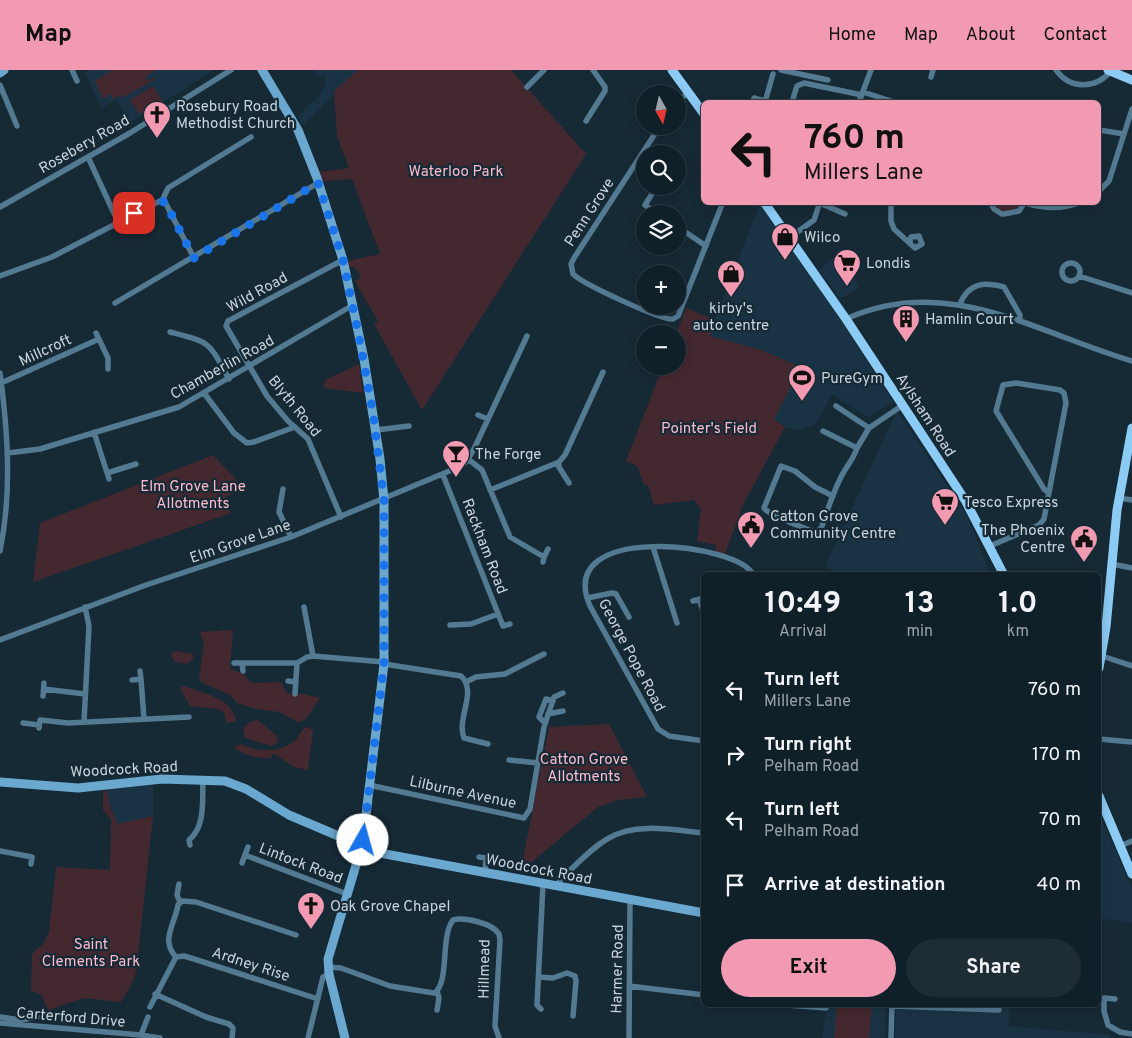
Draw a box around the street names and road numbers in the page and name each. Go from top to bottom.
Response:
street label: Rosebery Road [36,112,134,179]
street label: Penn Grove [561,175,619,251]
street label: Wild Road [224,269,292,318]
street label: Millcroft [16,331,75,372]
street label: Chamberlin Road [167,332,278,405]
street label: Aylsham Road [891,370,959,461]
street label: Blyth Road [263,372,324,442]
street label: Rackham Road [457,496,511,597]
street label: Elm Grove Lane [187,516,294,569]
street label: George Pope Road [593,596,668,715]
street label: Woodcock Road [70,758,178,783]
street label: Lilburne Avenue [408,773,518,814]
street label: Lintock Road [256,840,345,889]
street label: Woodcock Road [484,851,593,890]
street label: Harmer Road [608,924,629,1014]
street label: Hillmead [475,939,496,999]
street label: Ardney Rise [209,944,292,987]
street label: Carterford Drive [16,1004,126,1033]

